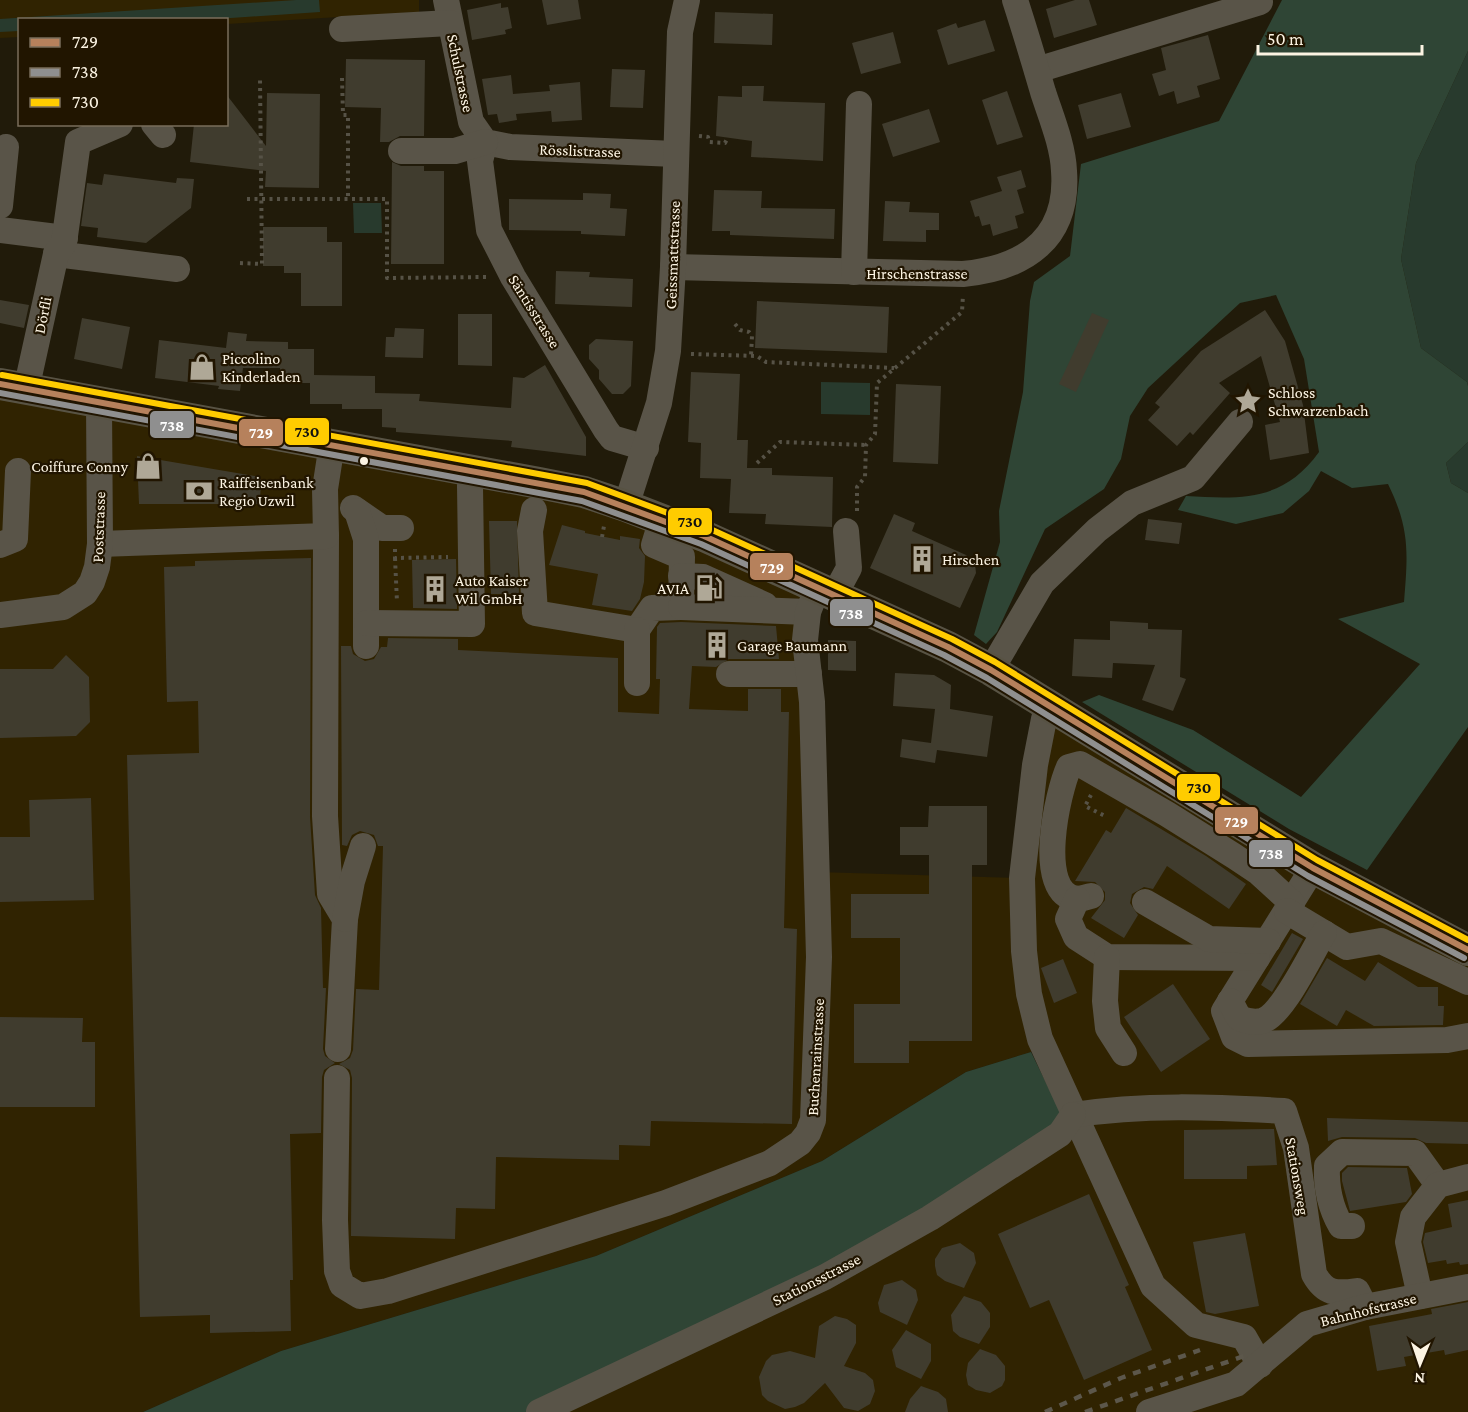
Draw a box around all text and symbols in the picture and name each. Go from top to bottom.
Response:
legend [18,18,228,126]
scale bar [1258,18,1422,56]
text: 50 m [1267,29,1304,49]
text: 729 [72,32,98,52]
street label: Schulstrasse [444,33,477,114]
text: 738 [72,62,98,82]
text: 730 [72,92,99,112]
street label: Rösslistrasse [539,141,621,160]
street label: Geissmattstrasse [662,200,683,310]
street label: Hirschenstrasse [866,265,968,282]
street label: Säntisstrasse [505,271,564,351]
street label: Dörfli [31,295,54,335]
place label: Piccolino Kinderladen [222,350,301,385]
shop icon: Piccolino Kinderladen [187,352,217,382]
place label: Schloss Schwarzenbach [1268,384,1369,419]
place icon: Schloss Schwarzenbach [1233,386,1263,416]
line badge: 738 [149,410,195,439]
text: 738 [160,417,184,434]
line badge: 730 [284,417,330,446]
line badge: 729 [238,418,284,447]
text: 730 [294,423,320,440]
text: 729 [249,424,273,441]
shop icon: Coiffure Conny [133,451,163,481]
unlabelled marker [358,455,370,467]
place label: Coiffure Conny [31,458,129,476]
place label: Raiffeisenbank Regio Uzwil [219,474,314,510]
bank icon: Raiffeisenbank Regio Uzwil [184,476,214,506]
street label: Poststrasse [89,491,108,563]
line badge: 730 [667,507,713,536]
text: 730 [677,513,703,530]
building icon: Hirschen [907,544,937,574]
place label: Hirschen [942,551,1000,568]
line badge: 729 [749,552,794,581]
text: 729 [760,559,784,576]
place label: Auto Kaiser Wil GmbH [455,572,528,607]
fuel station icon: AVIA [694,573,724,603]
building icon: Auto Kaiser Wil GmbH [420,574,450,604]
place label: AVIA [657,580,690,597]
line badge: 738 [829,598,874,627]
text: 738 [839,605,863,622]
building icon: Garage Baumann [702,630,732,660]
place label: Garage Baumann [737,637,848,655]
line badge: 730 [1176,773,1221,802]
text: 730 [1186,779,1212,796]
line badge: 729 [1214,806,1259,835]
text: 729 [1224,813,1248,830]
line badge: 738 [1248,839,1294,868]
text: 738 [1259,845,1283,862]
street label: Buchenrainstrasse [804,998,827,1116]
street label: Stationsweg [1281,1136,1313,1217]
street label: Stationsstrasse [769,1250,863,1309]
street label: Bahnhofstrasse [1318,1289,1418,1330]
north arrow [1390,1334,1450,1394]
text: N [1414,1370,1425,1387]

